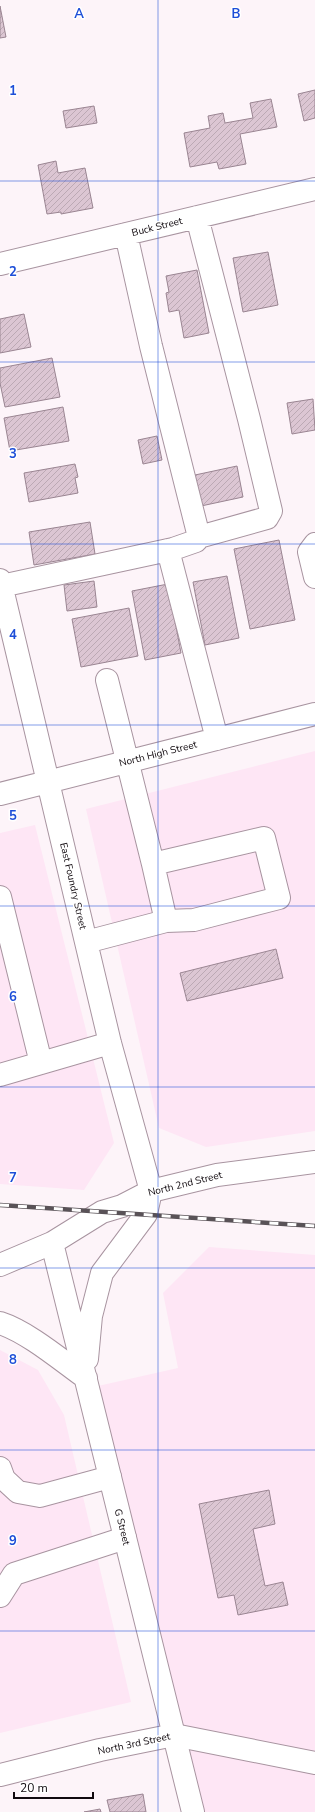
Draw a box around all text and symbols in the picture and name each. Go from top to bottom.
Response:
text: A [74,5,84,23]
text: B [232,5,241,23]
text: 1 [9,82,17,100]
street label: Buck Street [130,214,184,240]
text: 2 [9,263,17,281]
text: 3 [9,445,17,463]
text: 4 [9,626,17,644]
street label: North High Street [118,737,199,770]
text: 5 [9,807,17,825]
street label: East Foundry Street [56,841,90,931]
text: 6 [9,988,17,1006]
street label: North 2nd Street [146,1168,224,1200]
text: 7 [9,1169,17,1187]
text: 8 [9,1351,17,1369]
street label: G Street [111,1507,133,1547]
text: 9 [9,1532,17,1550]
street label: North 3rd Street [96,1729,172,1759]
scale bar [14,1774,93,1800]
text: 20 m [20,1780,48,1796]

